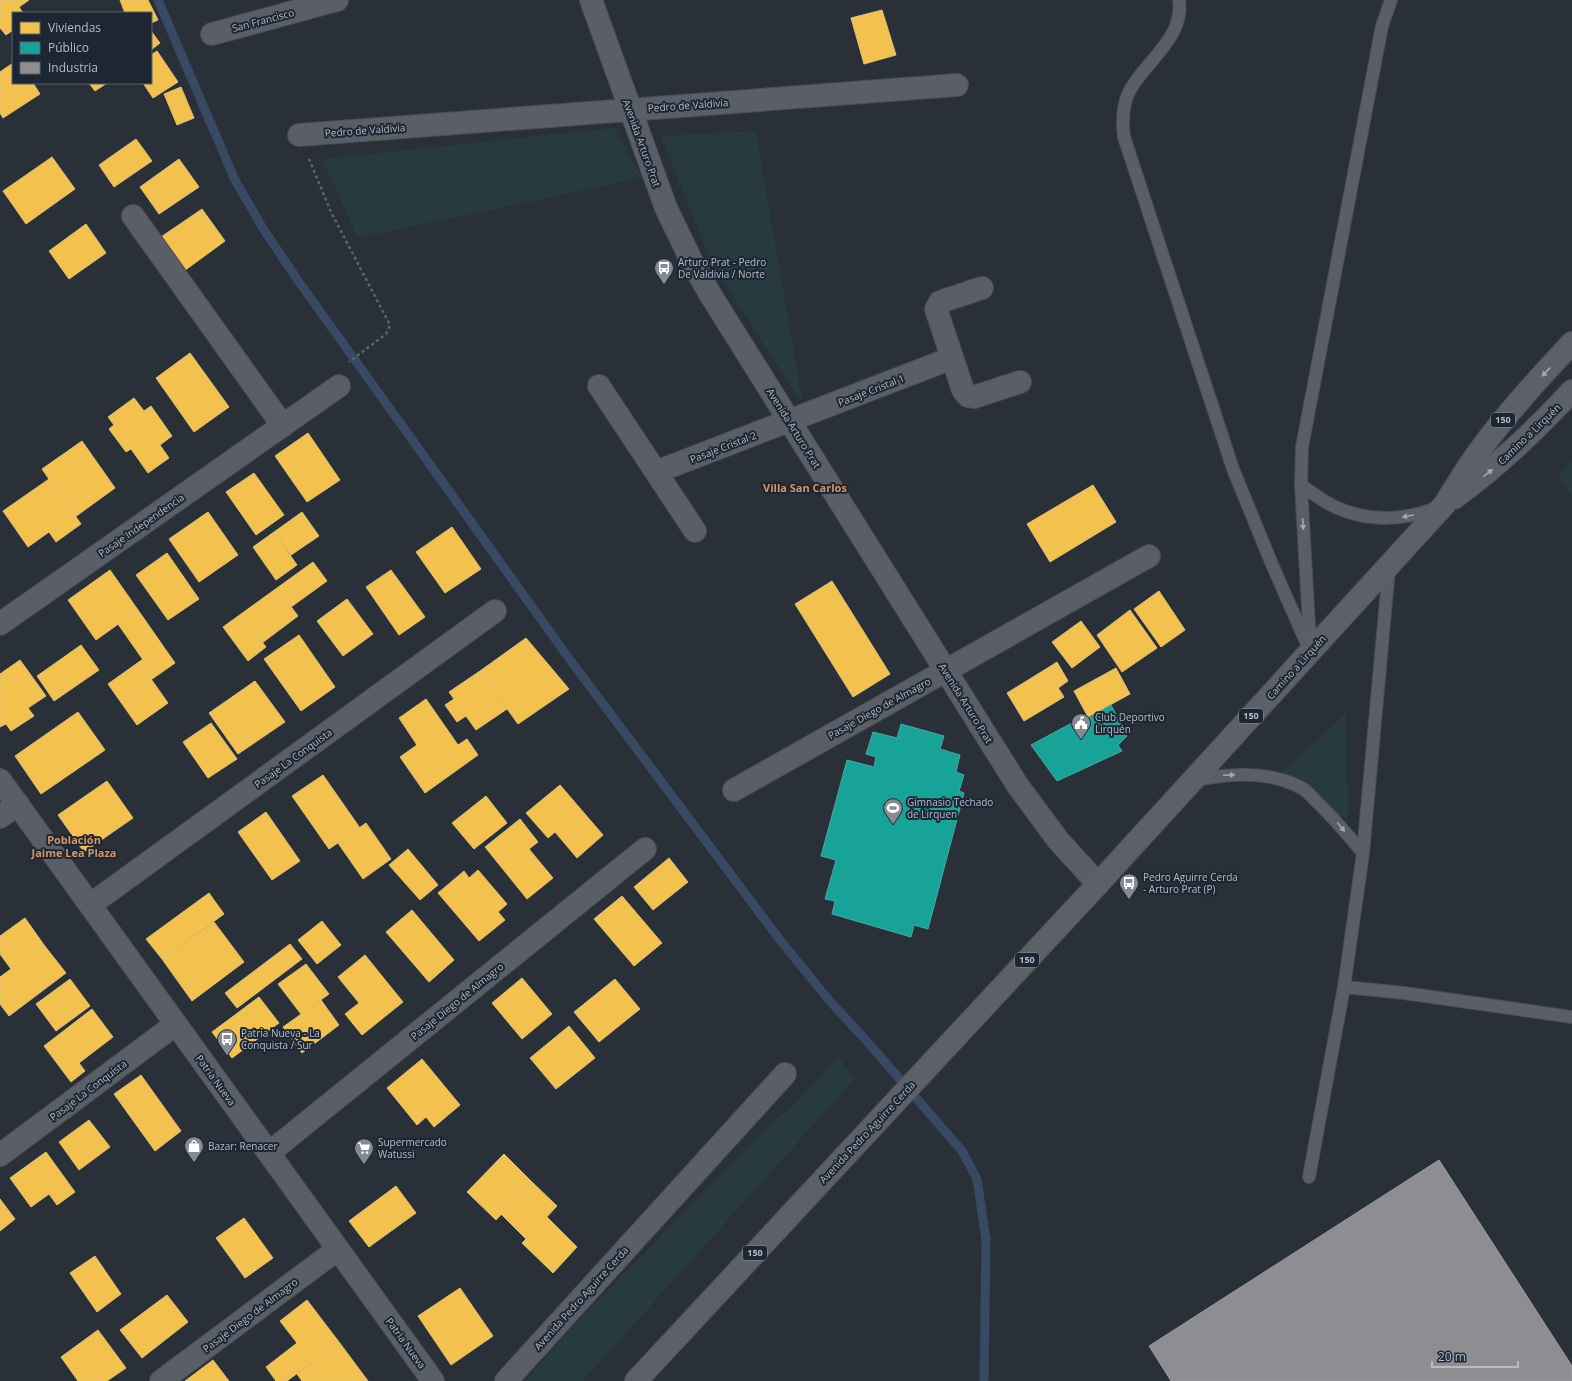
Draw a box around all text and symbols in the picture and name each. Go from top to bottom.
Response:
street label: San Francisco [230,5,296,35]
legend [12,12,152,84]
text: Viviendas [48,19,101,36]
text: Público [48,39,89,56]
text: Industria [48,59,98,76]
street label: Pedro de Valdivia [647,95,729,115]
street label: Avenida Arturo Prat [620,97,664,189]
street label: Pedro de Valdivia [324,120,406,140]
place label: Arturo Prat - Pedro De Valdivia / Norte [678,255,766,281]
bus stop icon: Arturo Prat - Pedro De Valdivia / Norte [653,257,675,285]
one-way arrow [1541,367,1550,377]
street label: Pasaje Cristal 1 [836,371,906,409]
street label: Avenida Arturo Prat [764,385,825,471]
street label: Camino a Lirquén [1495,400,1563,468]
road number: 150 [1491,413,1515,427]
street label: Pasaje Cristal 2 [688,428,759,466]
one-way arrow [1482,468,1493,477]
district label: Villa San Carlos [763,480,847,495]
street label: Pasaje Independencia [95,490,187,560]
one-way arrow [1402,513,1414,519]
one-way arrow [1300,518,1307,530]
street label: Camino a Lirquén [1263,632,1329,702]
street label: Avenida Arturo Prat [936,660,997,746]
street label: Pasaje Diego de Almagro [825,674,933,742]
road number: 150 [1239,709,1263,723]
place label: Club Deportivo Lirquén [1095,710,1165,736]
public building icon: Club Deportivo Lirquén [1070,712,1092,740]
street label: Pasaje La Conquista [251,725,335,791]
one-way arrow [1223,772,1235,779]
place label: Gimnasio Techado de Lirquen [907,795,993,821]
sports icon: Gimnasio Techado de Lirquen [882,797,904,825]
one-way arrow [1337,822,1346,833]
district label: Población Jaime Lea Plaza [31,832,116,860]
place label: Pedro Aguirre Cerda - Arturo Prat (P) [1143,870,1238,896]
bus stop icon: Pedro Aguirre Cerda - Arturo Prat (P) [1118,872,1140,900]
road number: 150 [1015,953,1039,967]
street label: Pasaje Diego de Almagro [408,959,506,1043]
place label: Patria Nueva - La Conquista / Sur [241,1026,320,1052]
bus stop icon: Patria Nueva - La Conquista / Sur [216,1028,238,1056]
street label: Patria Nueva [193,1052,239,1108]
street label: Pasaje La Conquista [47,1056,129,1124]
street label: Avenida Pedro Aguirre Cerda [816,1078,918,1186]
shop icon: Bazar: Renacer [183,1135,205,1163]
place label: Supermercado Watussi [378,1135,447,1161]
supermarket icon: Supermercado Watussi [353,1137,375,1165]
place label: Bazar: Renacer [208,1139,278,1153]
street label: Avenida Pedro Aguirre Cerda [531,1243,631,1353]
road number: 150 [743,1246,767,1260]
street label: Pasaje Diego de Almagro [200,1275,300,1355]
street label: Patria Nueva [383,1315,429,1371]
scale bar [1432,1343,1518,1369]
text: 20 m [1438,1348,1466,1365]

